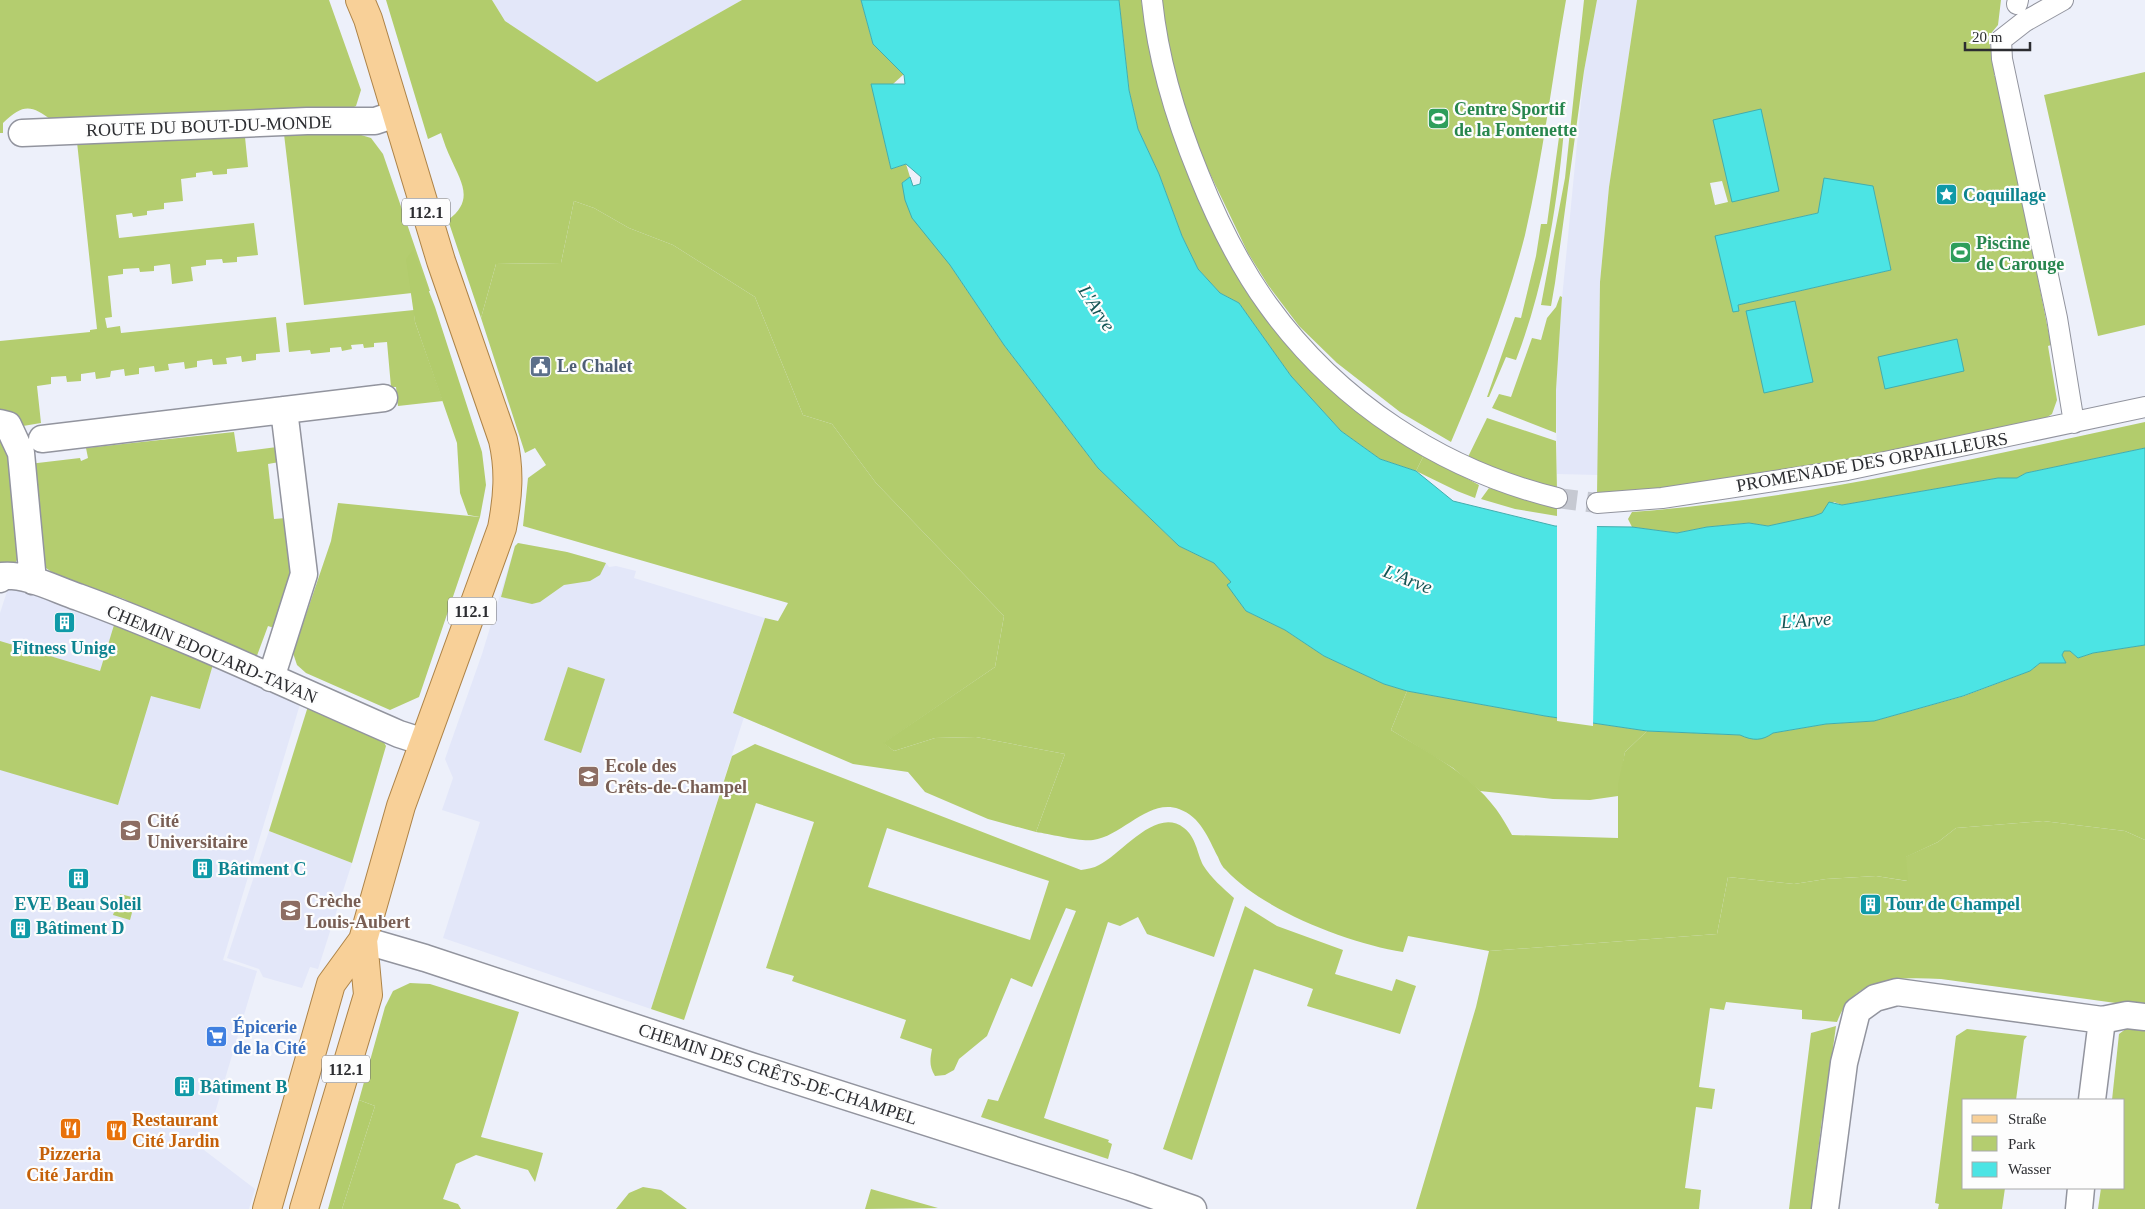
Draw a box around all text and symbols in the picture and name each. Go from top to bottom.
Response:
scale bar [1965,20,2030,52]
text: 20 m [1972,29,2003,45]
place label: Centre Sportif de la Fontenette [1454,99,1577,140]
sports icon: Centre Sportif de la Fontenette [1426,107,1450,131]
street label: ROUTE DU BOUT-DU-MONDE [86,112,332,140]
place icon: Coquillage [1935,183,1959,207]
place label: Coquillage [1963,185,2046,205]
road number: 112.1 [402,198,450,226]
place label: Piscine de Carouge [1976,233,2064,274]
sports icon: Piscine de Carouge [1948,241,1972,265]
water label: L'Arve [1074,280,1120,335]
public building icon: Le Chalet [529,354,553,378]
place label: Le Chalet [557,356,633,376]
street label: PROMENADE DES ORPAILLEURS [1735,428,2009,496]
water label: L'Arve [1380,560,1435,598]
road number: 112.1 [448,598,496,624]
street label: CHEMIN EDOUARD-TAVAN [104,601,320,707]
water label: L'Arve [1779,608,1832,632]
building icon: Fitness Unige [52,611,76,635]
place label: Fitness Unige [12,638,116,658]
place label: Ecole des Crêts-de-Champel [605,756,747,797]
school or university icon: Ecole des Crêts-de-Champel [577,764,601,788]
place label: Cité Universitaire [147,811,248,852]
school or university icon: Cité Universitaire [119,819,143,843]
building icon: Bâtiment C [190,857,214,881]
place label: Bâtiment C [218,859,307,879]
building icon: EVE Beau Soleil [66,867,90,891]
place label: Crèche Louis-Aubert [306,891,410,932]
building icon: Tour de Champel [1858,892,1882,916]
place label: EVE Beau Soleil [14,894,142,914]
place label: Tour de Champel [1886,894,2020,914]
school or university icon: Crèche Louis-Aubert [278,899,302,923]
building icon: Bâtiment D [8,916,32,940]
place label: Bâtiment D [36,918,125,938]
place label: Épicerie de la Cité [233,1016,306,1058]
street label: CHEMIN DES CRÊTS-DE-CHAMPEL [636,1018,920,1129]
supermarket icon: Épicerie de la Cité [205,1025,229,1049]
road number: 112.1 [322,1056,370,1082]
building icon: Bâtiment B [172,1075,196,1099]
place label: Bâtiment B [200,1077,288,1097]
legend [1962,1099,2125,1189]
place label: Restaurant Cité Jardin [132,1110,220,1151]
text: Straße [2008,1111,2047,1127]
restaurant icon: Pizzeria Cité Jardin [58,1117,82,1141]
restaurant icon: Restaurant Cité Jardin [104,1118,128,1142]
text: Park [2008,1136,2036,1152]
place label: Pizzeria Cité Jardin [26,1144,114,1185]
text: Wasser [2008,1161,2051,1177]

